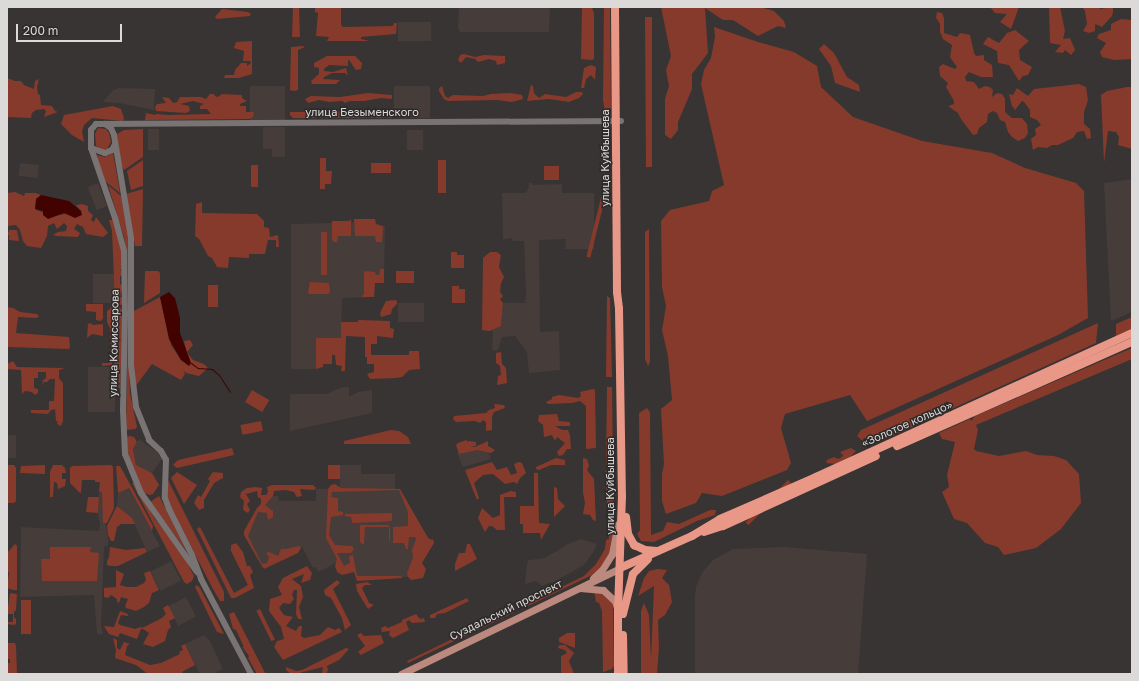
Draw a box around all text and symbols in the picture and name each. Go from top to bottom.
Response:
scale bar [18,16,124,42]
text: 200 m [23,23,58,38]
street label: улица Безыменского [305,105,419,119]
street label: улица Куйбышева [598,109,612,207]
street label: улица Комиссарова [106,289,122,397]
street label: «Золотое кольцо» [860,398,954,450]
street label: улица Куйбышева [603,437,617,535]
street label: Суздальский проспект [448,577,564,643]

